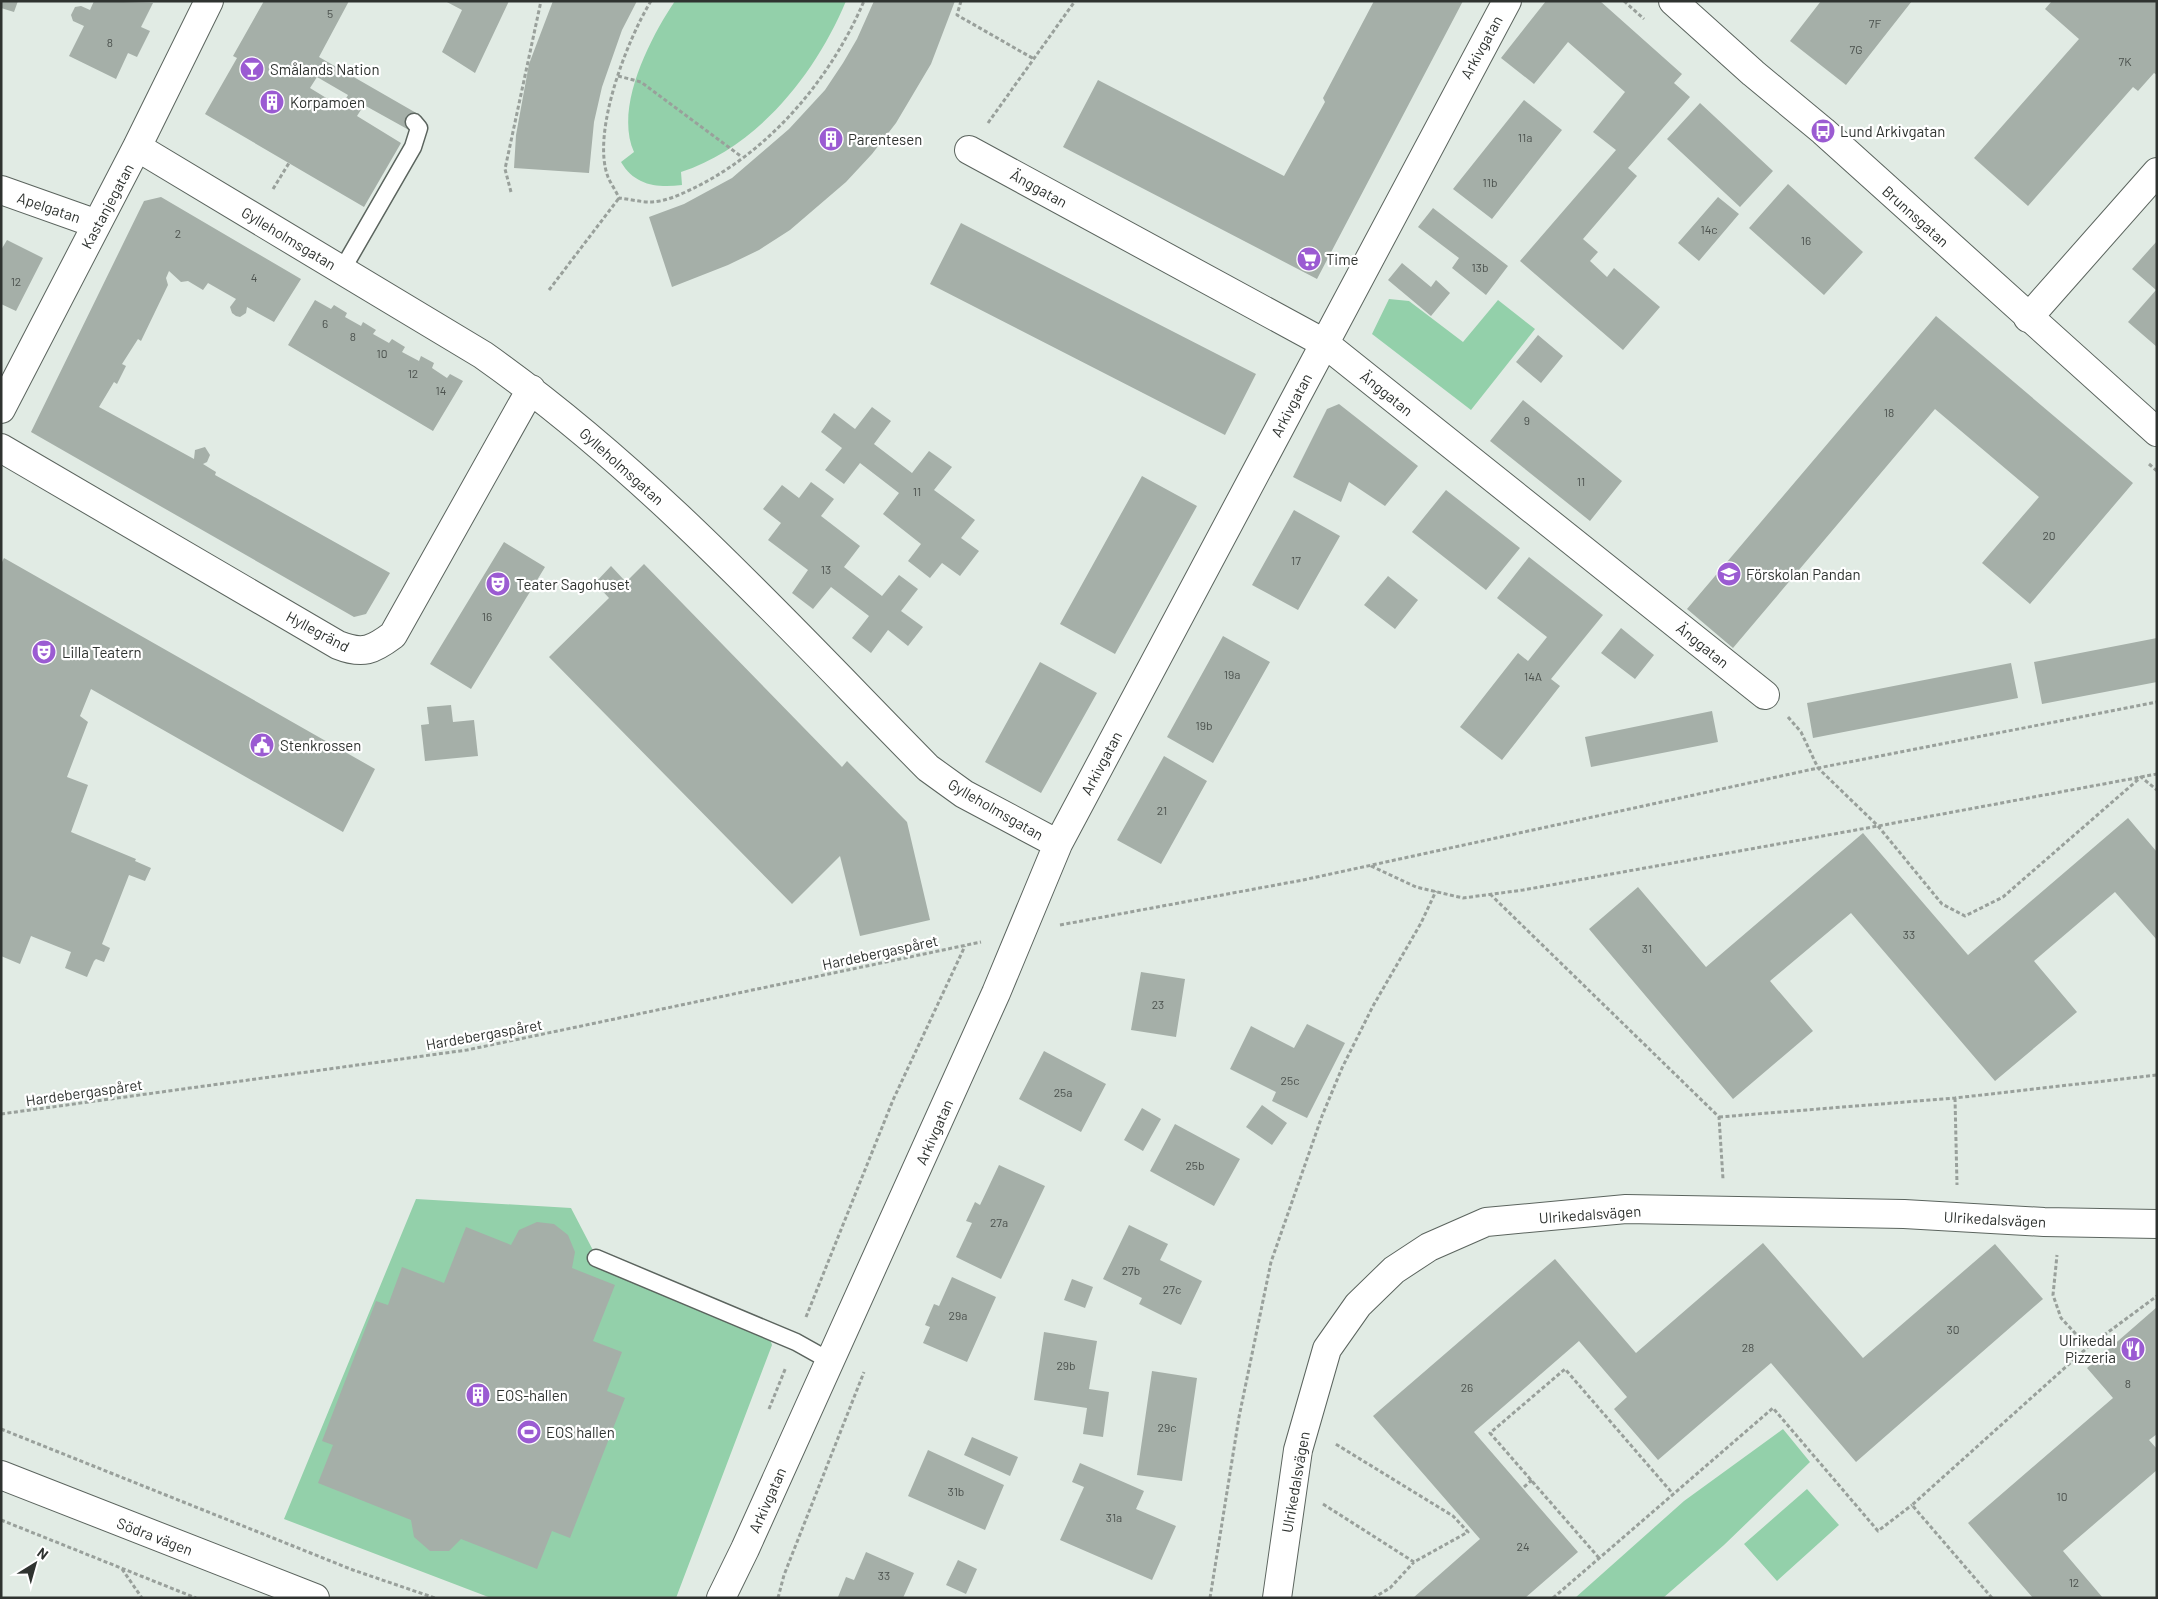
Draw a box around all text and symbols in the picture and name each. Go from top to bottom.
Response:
house number: 5 [327,6,333,20]
street label: Arkivgatan [1456,12,1506,82]
house number: 7F [1869,16,1881,30]
house number: 8 [107,35,113,49]
house number: 7G [1849,42,1863,56]
house number: 7K [2118,54,2132,68]
bar icon: Smålands Nation [239,56,265,82]
place label: Smålands Nation [270,60,380,78]
building icon: Korpamoen [259,89,285,115]
place label: Korpamoen [290,93,365,111]
bus stop icon: Lund Arkivgatan [1810,118,1836,144]
place label: Lund Arkivgatan [1840,122,1945,140]
building icon: Parentesen [818,126,844,152]
place label: Parentesen [848,130,922,148]
house number: 11a [1518,130,1532,144]
street label: Kastanjegatan [77,160,137,252]
street label: Änggatan [1007,165,1071,211]
house number: 11b [1483,175,1498,189]
street label: Brunnsgatan [1879,181,1953,251]
street label: Apelgatan [15,188,83,226]
street label: Gylleholmsgatan [238,203,340,273]
house number: 14c [1700,222,1718,236]
house number: 2 [175,226,181,240]
house number: 16 [1801,233,1811,247]
supermarket icon: Time [1296,246,1322,272]
place label: Time [1326,250,1358,268]
house number: 13b [1472,260,1488,274]
house number: 4 [251,270,257,284]
house number: 12 [11,274,21,288]
house number: 6 [322,316,328,330]
house number: 8 [350,329,356,343]
house number: 10 [377,346,387,360]
house number: 12 [408,366,418,380]
street label: Änggatan [1357,366,1417,420]
street label: Arkivgatan [1267,370,1315,440]
house number: 14 [436,383,446,397]
house number: 18 [1884,405,1894,419]
house number: 9 [1524,413,1530,427]
street label: Gylleholmsgatan [576,423,668,509]
house number: 11 [1577,474,1585,488]
house number: 11 [913,484,921,498]
house number: 20 [2042,528,2056,542]
house number: 17 [1291,553,1301,567]
school or university icon: Förskolan Pandan [1716,561,1742,587]
house number: 13 [821,562,831,576]
place label: Förskolan Pandan [1746,565,1861,583]
theatre icon: Teater Sagohuset [485,571,511,597]
place label: Teater Sagohuset [516,575,630,593]
street label: Hyllegränd [283,607,353,655]
house number: 16 [482,609,492,623]
street label: Änggatan [1673,618,1733,672]
theatre icon: Lilla Teatern [31,639,57,665]
place label: Lilla Teatern [62,643,142,661]
house number: 19a [1224,667,1240,681]
house number: 14A [1524,669,1542,683]
house number: 19b [1195,718,1213,732]
street label: Arkivgatan [1077,728,1125,798]
public building icon: Stenkrossen [249,732,275,758]
place label: Stenkrossen [280,736,361,754]
street label: Gylleholmsgatan [945,774,1047,844]
house number: 21 [1157,803,1167,817]
house number: 33 [1903,927,1915,941]
street label: Hardebergaspåret [820,931,940,973]
house number: 31 [1642,941,1652,955]
house number: 23 [1152,997,1164,1011]
street label: Hardebergaspåret [424,1015,544,1053]
house number: 25c [1281,1073,1299,1087]
street label: Hardebergaspåret [24,1075,144,1109]
house number: 25a [1054,1085,1072,1099]
street label: Arkivgatan [912,1097,956,1167]
house number: 25b [1185,1158,1205,1172]
street label: Ulrikedalsvägen [1538,1201,1642,1227]
street label: Ulrikedalsvägen [1943,1207,2047,1231]
house number: 27a [990,1215,1008,1229]
house number: 27b [1122,1263,1140,1277]
house number: 27c [1163,1282,1181,1296]
house number: 29a [949,1308,967,1322]
house number: 30 [1947,1322,1959,1336]
place label: Ulrikedal Pizzeria [2059,1331,2116,1366]
restaurant icon: Ulrikedal Pizzeria [2120,1336,2146,1362]
house number: 28 [1742,1340,1754,1354]
house number: 29b [1056,1358,1076,1372]
house number: 8 [2125,1376,2131,1390]
house number: 26 [1461,1380,1473,1394]
building icon: EOS-hallen [465,1382,491,1408]
place label: EOS-hallen [496,1386,568,1404]
sports icon: EOS hallen [516,1419,542,1445]
house number: 29c [1158,1420,1176,1434]
place label: EOS hallen [546,1423,615,1441]
street label: Ulrikedalsvägen [1277,1430,1313,1534]
street label: Arkivgatan [745,1465,789,1535]
house number: 31b [948,1484,964,1498]
house number: 10 [2057,1489,2067,1503]
house number: 31a [1106,1510,1122,1524]
street label: Södra vägen [115,1513,195,1559]
north arrow [10,1539,60,1589]
house number: 24 [1516,1539,1530,1553]
text: N [34,1544,52,1563]
house number: 33 [878,1568,890,1582]
house number: 12 [2069,1575,2079,1589]

